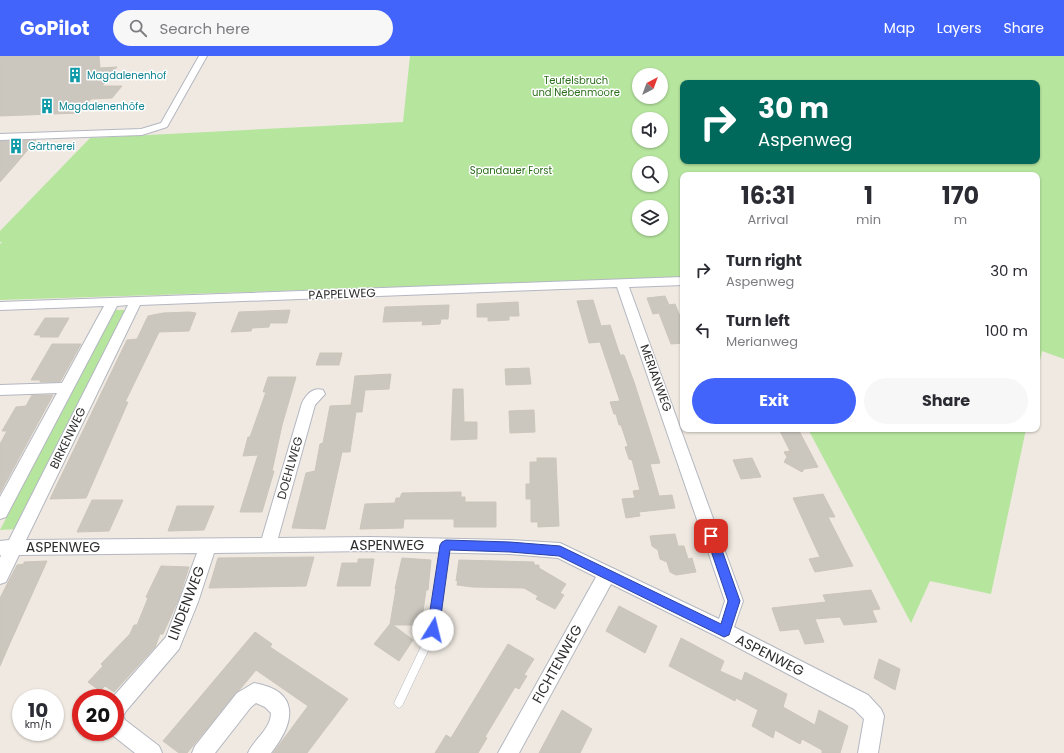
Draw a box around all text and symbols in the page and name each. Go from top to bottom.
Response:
search box [113,10,393,46]
text: GoPilot [20,15,89,42]
icon: search [127,17,149,39]
text: Search here [159,18,250,39]
text: Map [884,18,915,38]
text: Layers [937,18,981,38]
text: Share [1003,18,1044,38]
building icon: Magdalenenhof [66,66,84,84]
place label: Magdalenenhof [87,68,166,83]
north arrow [632,68,668,104]
map controls [632,68,668,236]
park label: Teufelsbruch und Nebenmoore [532,73,620,100]
text: 30 m [758,89,829,128]
icon: right [692,96,744,148]
building icon: Magdalenenhöfe [38,97,56,115]
place label: Magdalenenhöfe [59,99,145,114]
button: sound [632,112,668,148]
text: Aspenweg [758,127,852,152]
building icon: Gärtnerei [7,137,25,155]
place label: Gärtnerei [28,139,75,154]
button: search [632,156,668,192]
park label: Spandauer Forst [470,163,553,178]
text: 16:31 [741,179,795,212]
text: 1 [864,179,873,212]
text: 170 [942,179,979,212]
button: layers [632,200,668,236]
text: Arrival [748,210,789,229]
text: min [856,210,881,229]
text: m [954,210,967,229]
text: Turn right [726,250,802,271]
icon: right [692,259,714,281]
text: 30 m [990,260,1028,281]
text: Aspenweg [726,272,794,291]
street label: PAPPELWEG [308,284,376,303]
text: Turn left [726,310,790,331]
icon: left [692,319,714,341]
text: 100 m [985,320,1028,341]
text: Merianweg [726,332,798,351]
street label: MERIANWEG [636,342,677,414]
button: Exit [692,378,856,424]
button: Share [864,378,1028,424]
street label: BIRKENWEG [45,404,90,471]
street label: DOEHLWEG [272,434,307,501]
pin [694,519,728,553]
icon: arrive [700,525,722,547]
street label: ASPENWEG [350,535,424,555]
street label: ASPENWEG [26,537,100,557]
street label: LINDENWEG [163,563,209,643]
position arrow [412,609,454,651]
street label: FICHTENWEG [527,621,587,707]
street label: ASPENWEG [732,629,808,681]
speed limit sign: 20 [72,689,124,741]
text: 10 [28,696,48,724]
text: km/h [25,717,51,732]

